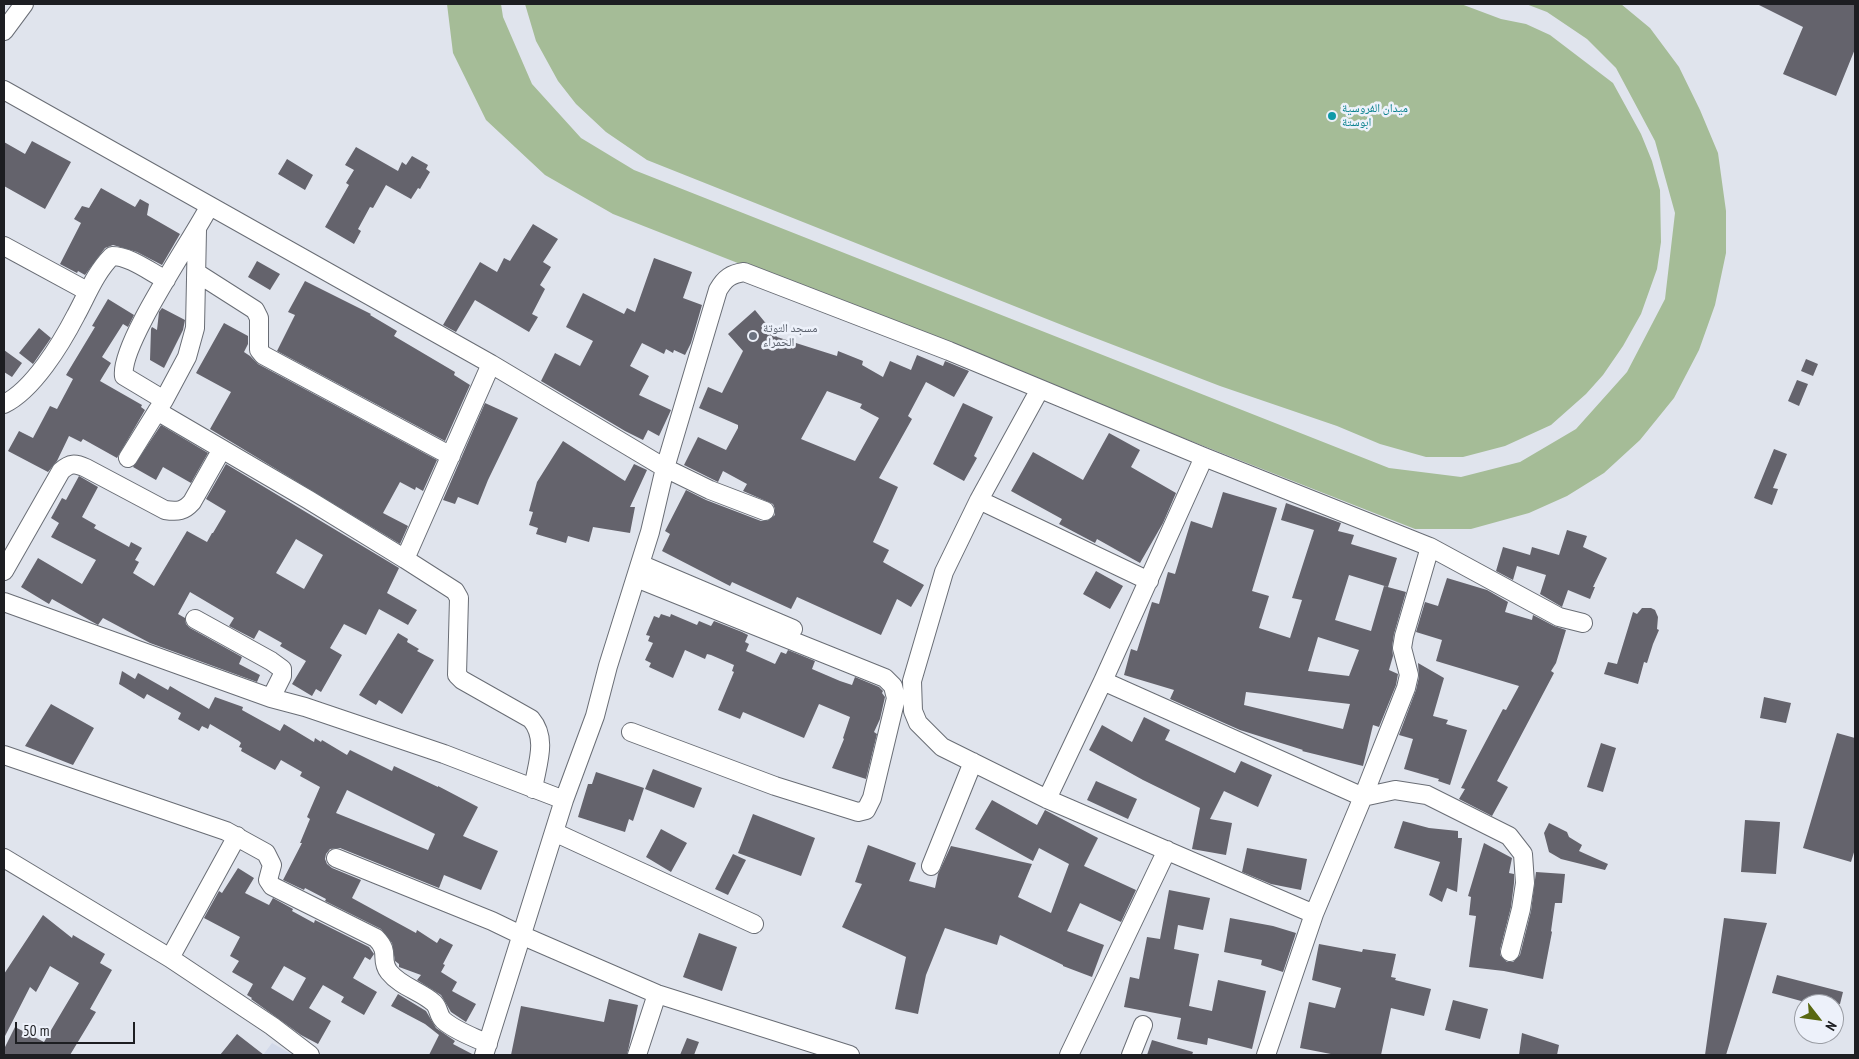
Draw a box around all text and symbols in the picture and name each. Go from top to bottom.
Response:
place label: ميدان الفروسية ابوستة [1342,102,1408,130]
marker: ميدان الفروسية ابوستة [1326,110,1338,122]
place label: مسجد التوتة الحمراء [763,322,818,350]
marker: مسجد التوتة الحمراء [747,330,759,342]
north arrow [1794,994,1844,1044]
scale bar [18,1012,138,1044]
text: N [1821,1018,1841,1034]
text: 50 m [23,1021,49,1040]

